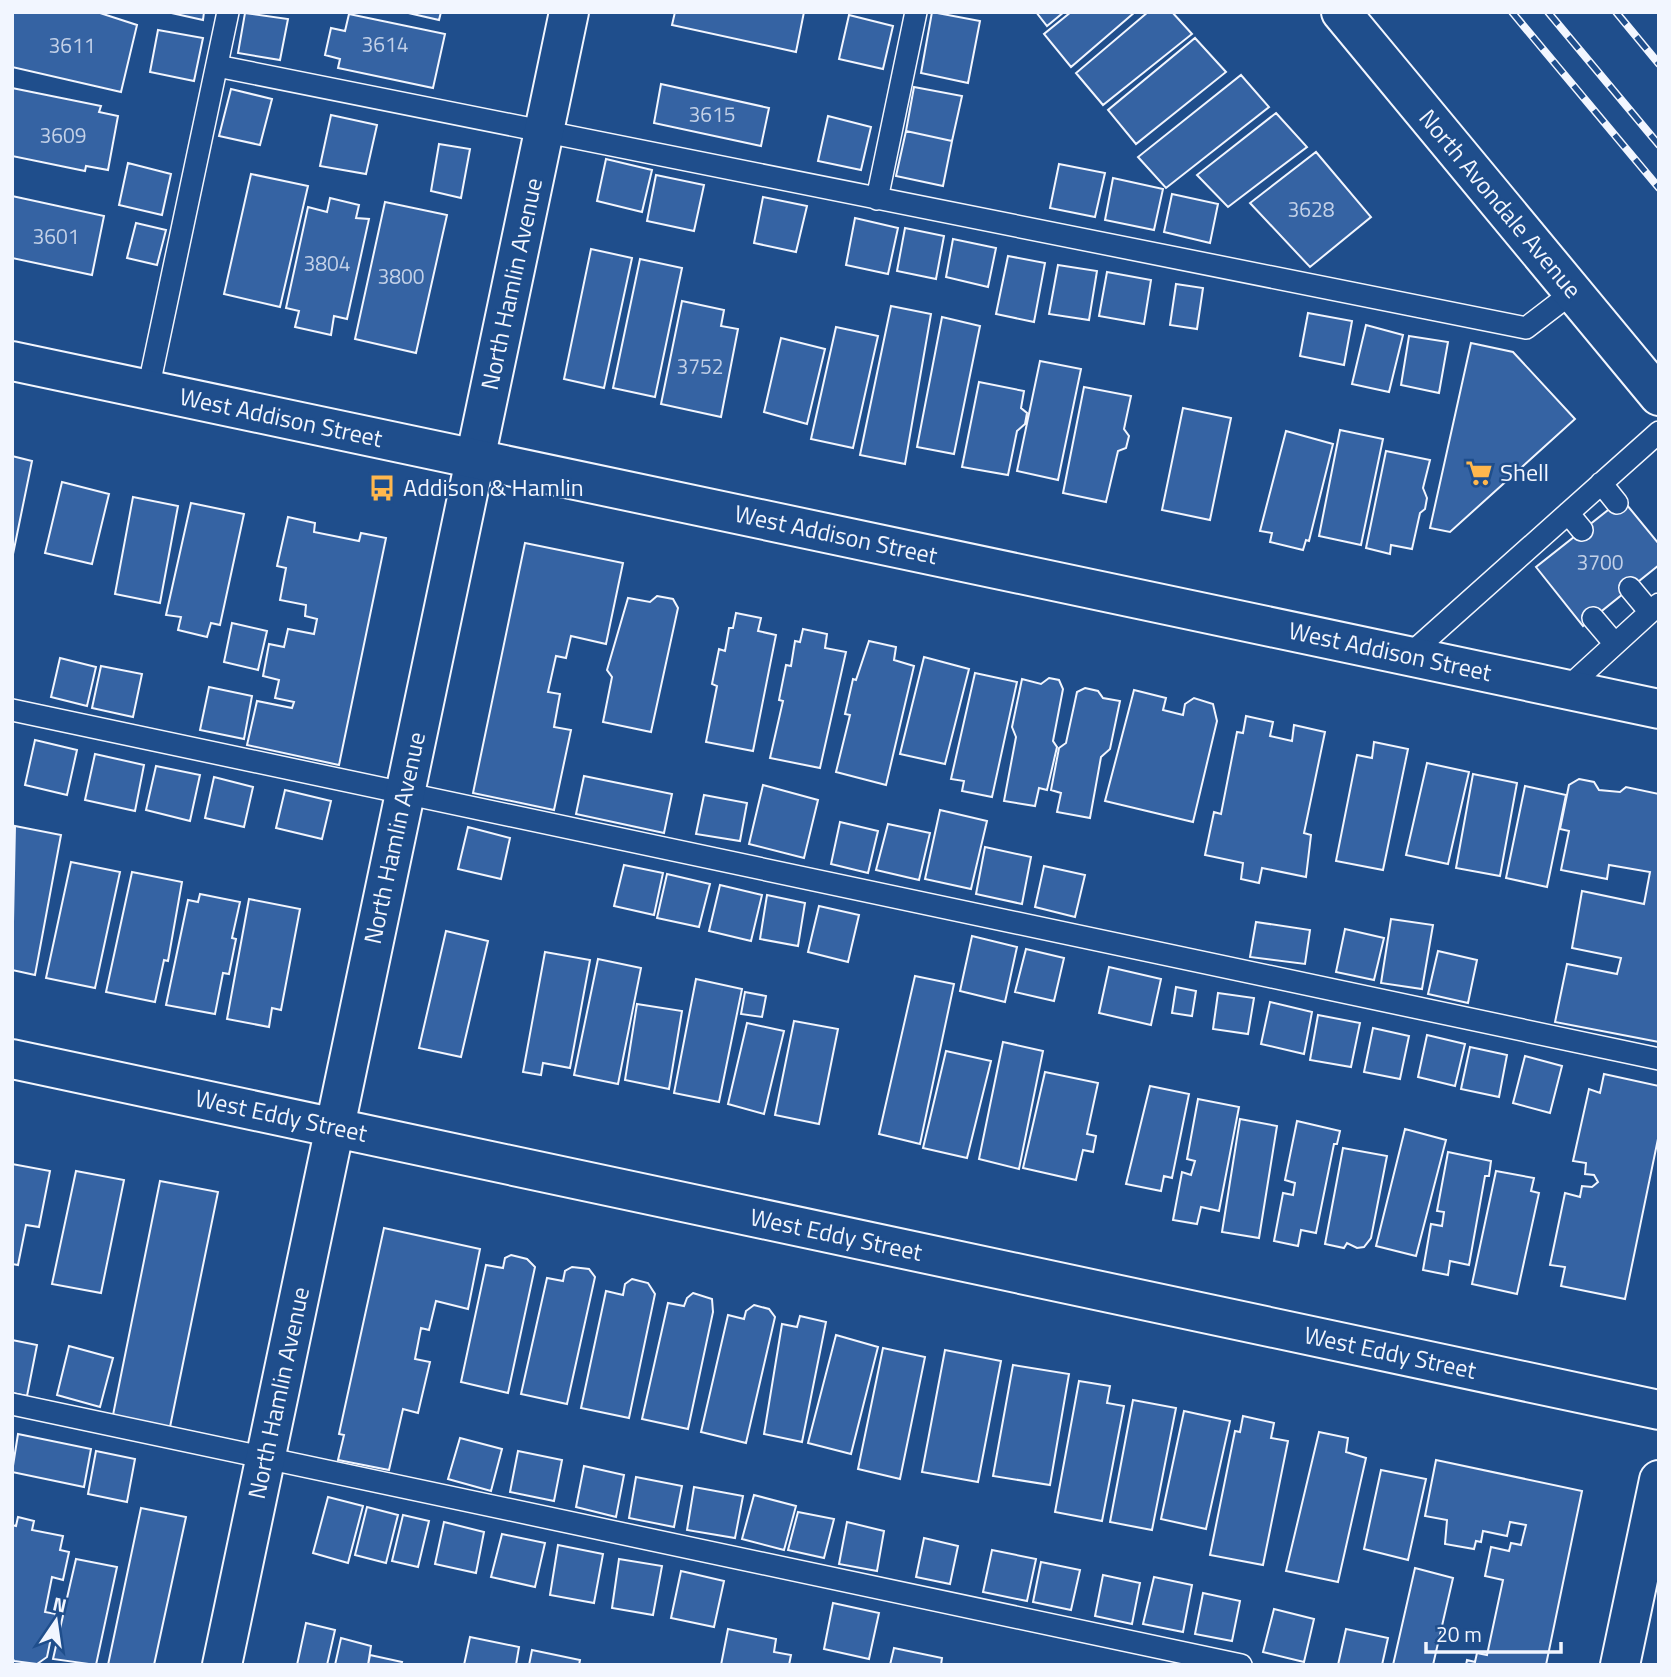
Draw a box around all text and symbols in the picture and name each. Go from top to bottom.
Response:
house number: 3614 [361,28,409,60]
house number: 3611 [48,29,96,61]
house number: 3615 [688,98,736,130]
street label: North Avondale Avenue [1411,101,1591,306]
house number: 3609 [39,119,87,151]
street label: North Hamlin Avenue [471,174,551,393]
house number: 3628 [1287,193,1335,225]
house number: 3601 [32,220,80,252]
house number: 3804 [303,247,351,279]
house number: 3800 [377,260,425,292]
house number: 3752 [676,350,724,382]
street label: West Addison Street [176,378,386,456]
place label: Shell [1500,454,1549,490]
supermarket icon: Shell [1464,458,1494,488]
place label: Addison & Hamlin [403,469,584,505]
bus stop icon: Addison & Hamlin [367,473,397,503]
street label: West Addison Street [731,495,941,573]
house number: 3700 [1576,546,1624,578]
street label: West Addison Street [1285,612,1495,690]
street label: North Hamlin Avenue [354,728,434,947]
street label: West Eddy Street [192,1079,371,1151]
street label: West Eddy Street [747,1198,926,1270]
street label: North Hamlin Avenue [238,1283,318,1502]
street label: West Eddy Street [1301,1316,1480,1388]
north arrow [21,1586,91,1656]
text: N [50,1588,70,1620]
scale bar [1426,1610,1561,1654]
text: 20 m [1436,1618,1482,1650]

